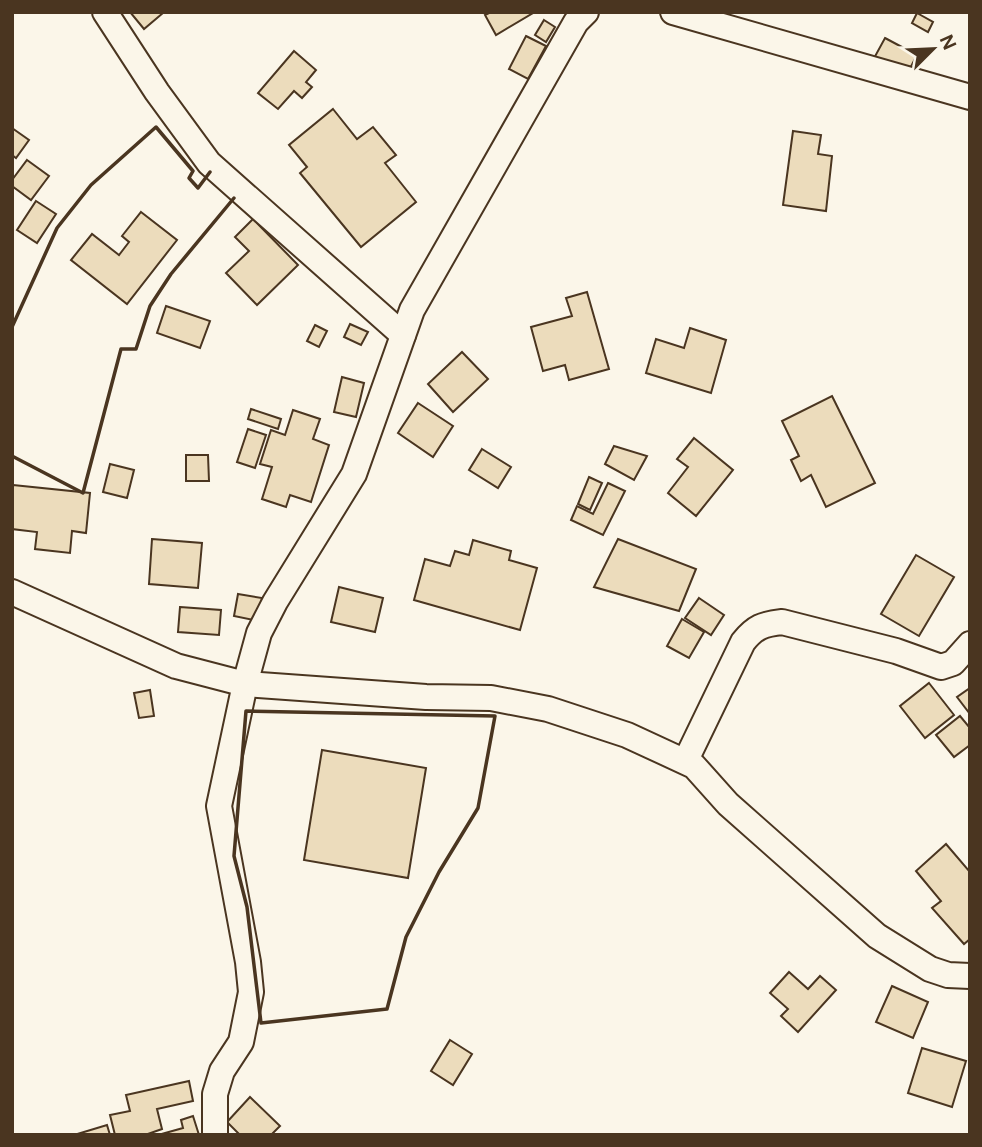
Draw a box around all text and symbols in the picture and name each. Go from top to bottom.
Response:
north arrow [898,14,968,84]
text: N [934,31,962,54]

